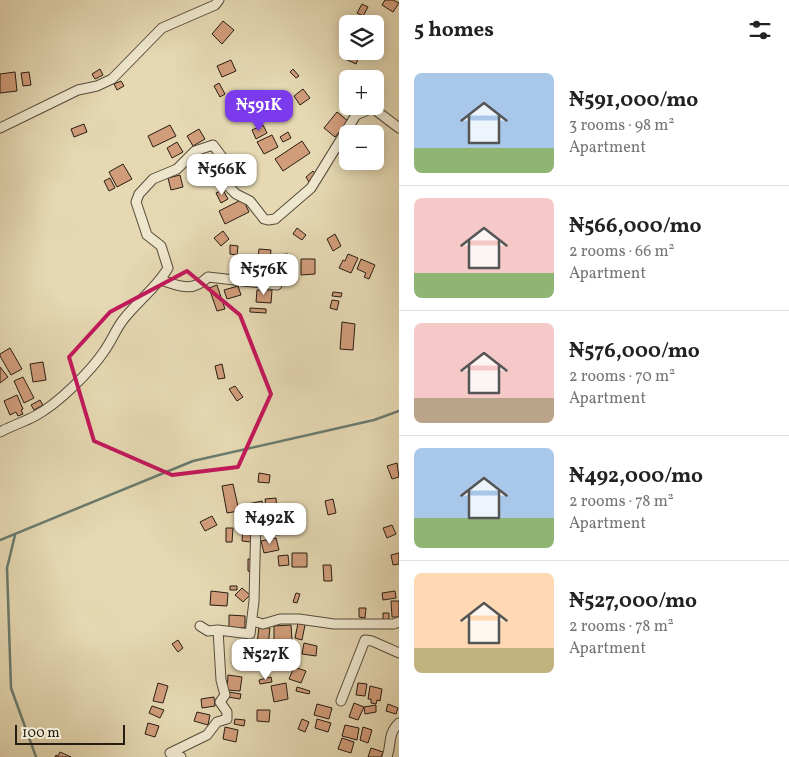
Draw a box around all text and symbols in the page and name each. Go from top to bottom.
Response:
map controls [339,15,384,170]
button: layers [339,15,384,60]
text: 5 homes [414,16,494,45]
icon: filters [746,16,774,44]
button: + [339,70,384,115]
text: ₦591,000/mo [569,86,698,115]
pin: ₦591K [224,90,294,132]
icon: home [454,93,514,153]
text: ₦591K [236,95,282,117]
text: 3 rooms · 98 m² [569,115,674,137]
button: − [339,125,384,170]
text: Apartment [569,137,646,159]
pin: ₦566K [187,154,257,196]
text: ₦566K [198,159,246,181]
text: ₦566,000/mo [569,212,701,241]
icon: home [454,218,514,278]
text: 2 rooms · 66 m² [569,241,675,263]
pin: ₦576K [229,254,299,296]
text: ₦576K [240,259,288,281]
text: Apartment [569,263,646,285]
text: ₦576,000/mo [569,337,700,366]
icon: home [454,343,514,403]
text: 2 rooms · 70 m² [569,366,675,388]
text: Apartment [569,388,646,410]
text: ₦492,000/mo [569,462,703,491]
icon: home [454,468,514,528]
text: 2 rooms · 78 m² [569,491,674,513]
pin: ₦492K [235,502,305,545]
text: ₦492K [245,508,295,530]
text: Apartment [569,513,646,535]
text: ₦527,000/mo [569,587,697,616]
icon: home [454,593,514,653]
text: 2 rooms · 78 m² [569,616,674,638]
pin: ₦527K [231,638,301,681]
text: Apartment [569,638,646,660]
text: ₦527K [243,644,289,666]
scale bar [15,722,125,745]
text: 100 m [22,724,60,743]

